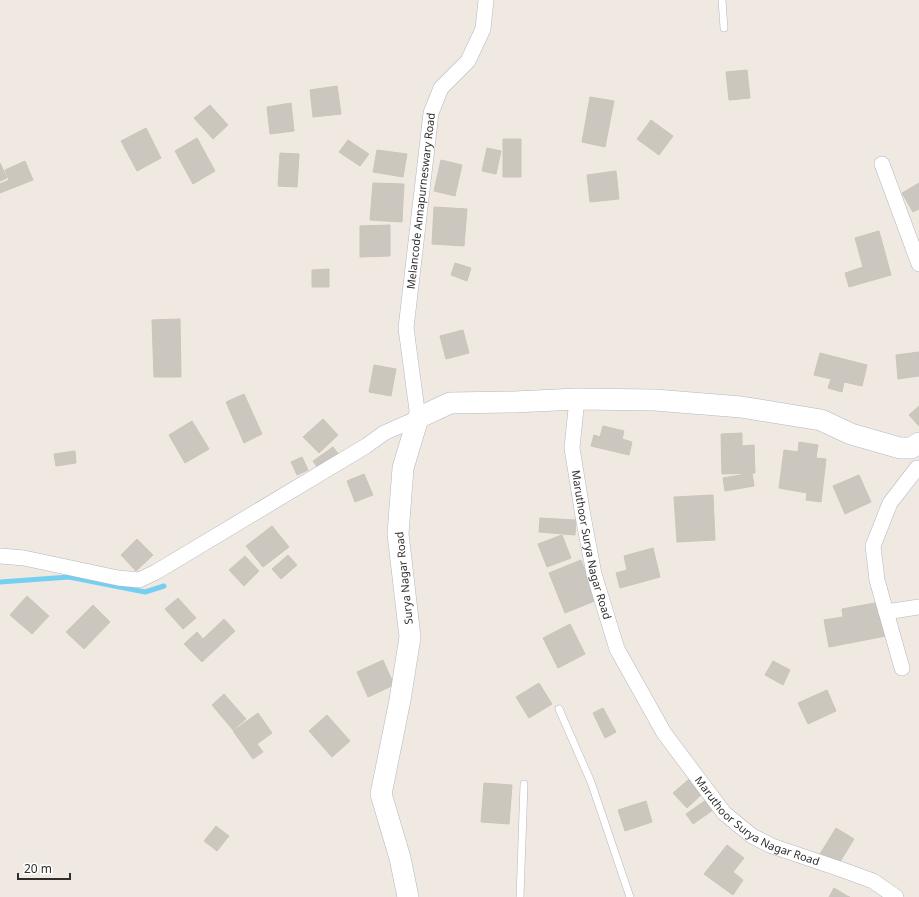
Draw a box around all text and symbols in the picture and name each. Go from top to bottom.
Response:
street label: Melancode Annapurneswary Road [403,112,438,290]
street label: Maruthoor Surya Nagar Road [569,469,615,621]
street label: Surya Nagar Road [391,531,416,625]
street label: Maruthoor Surya Nagar Road [692,773,822,869]
scale bar [18,855,70,881]
text: 20 m [24,860,52,877]

